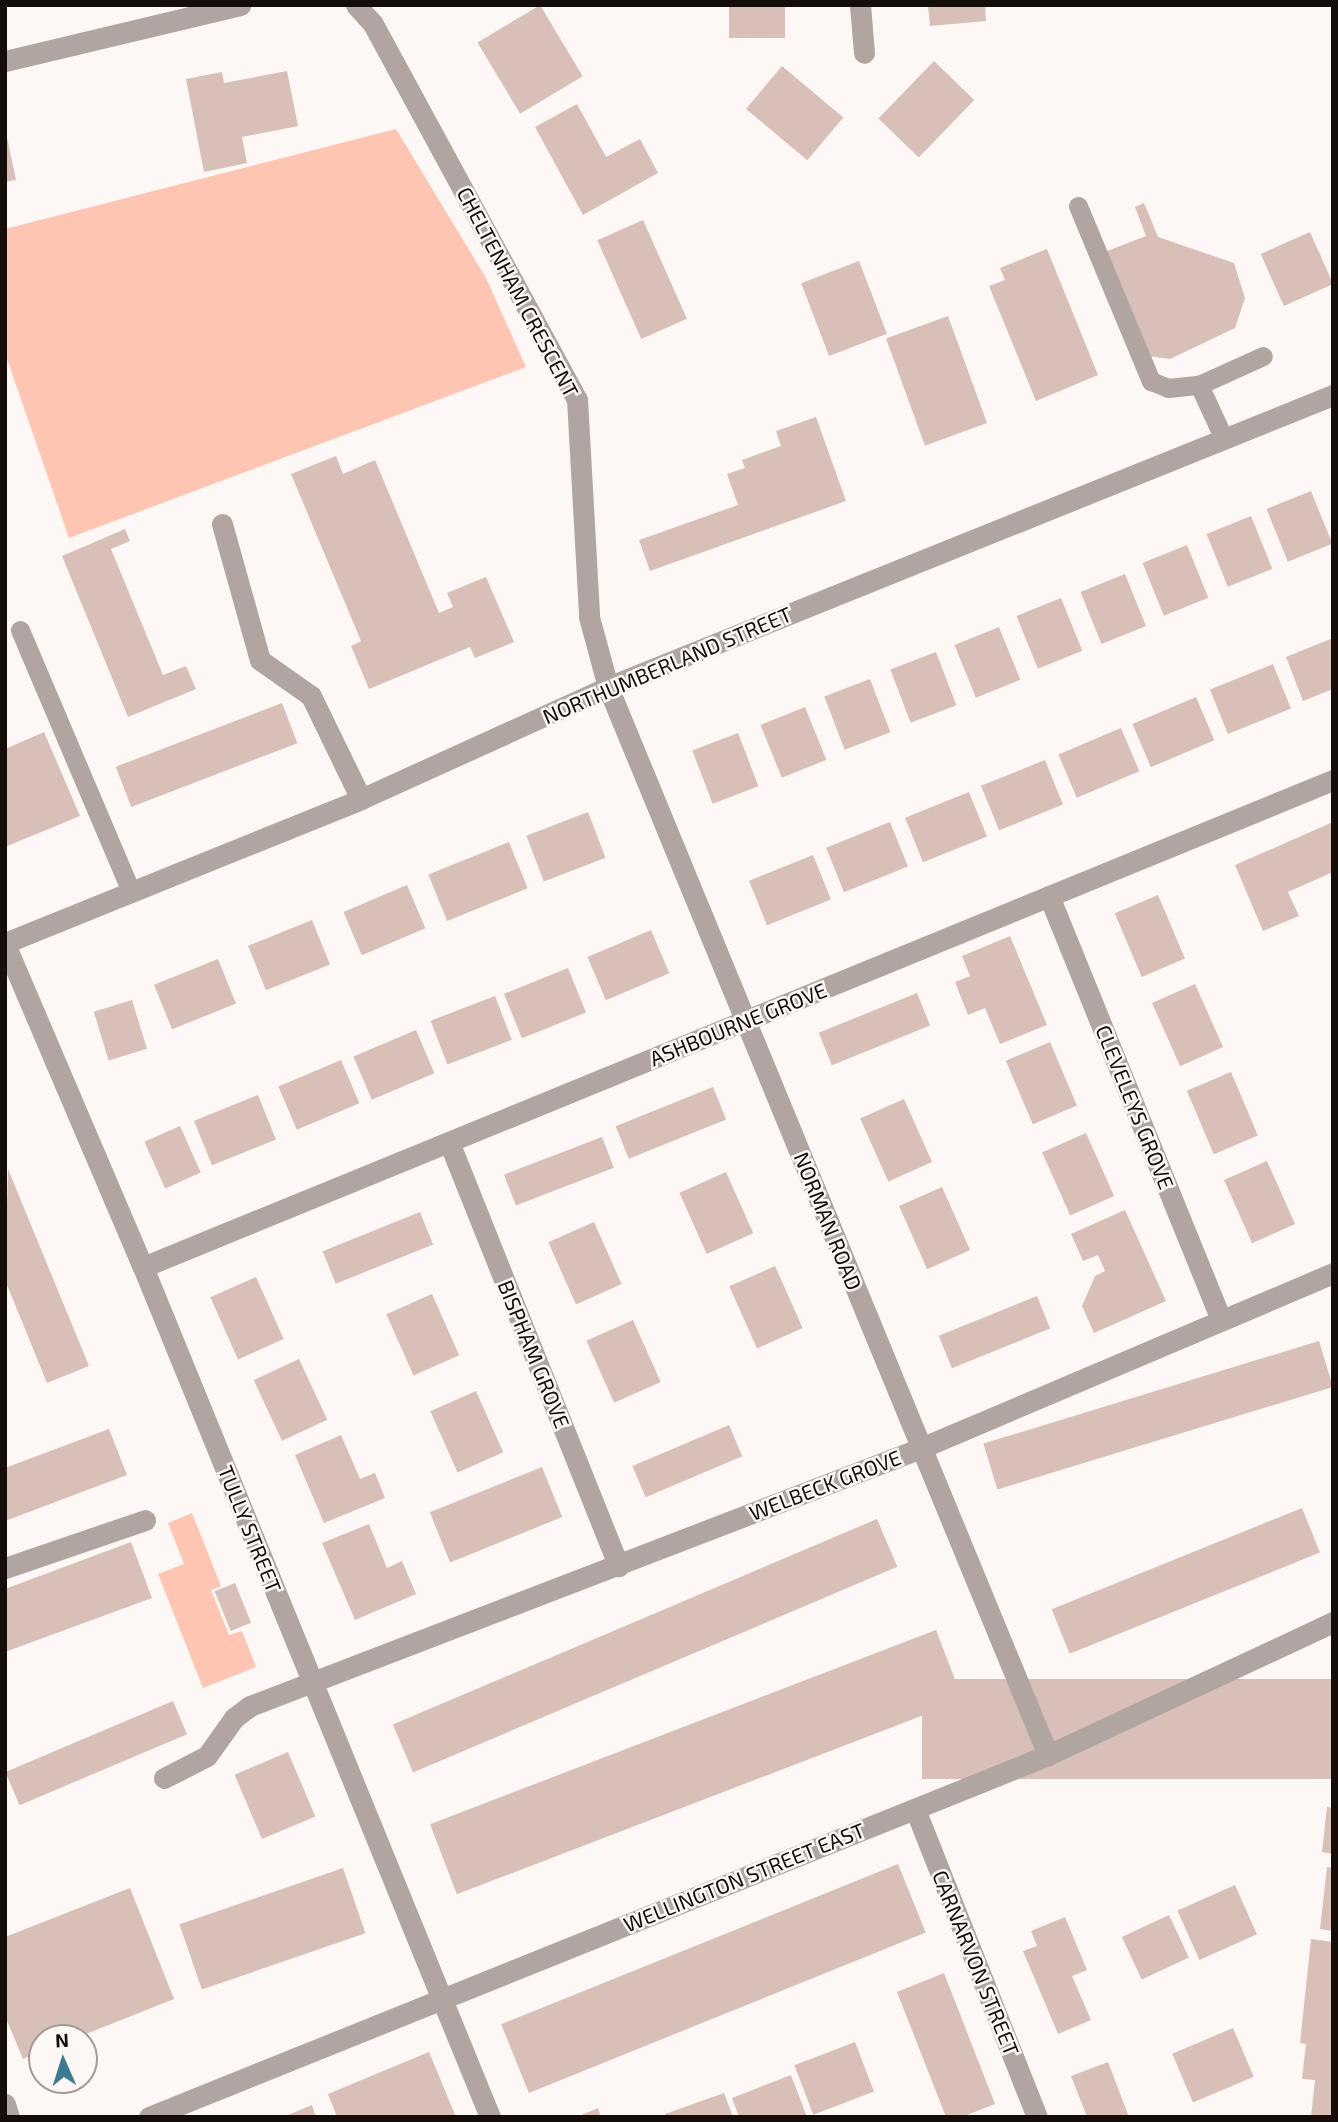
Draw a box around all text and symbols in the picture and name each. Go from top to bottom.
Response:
street label: CHELTENHAM CRESCENT [452,183,584,401]
street label: NORTHUMBERLAND STREET [539,601,795,729]
street label: ASHBOURNE GROVE [646,977,830,1071]
street label: CLEVELEYS GROVE [1091,1021,1179,1193]
street label: NORMAN ROAD [789,1148,867,1294]
street label: BISPHAM GROVE [493,1276,575,1432]
street label: WELBECK GROVE [745,1444,905,1526]
street label: TULLY STREET [213,1462,287,1596]
street label: WELLINGTON STREET EAST [620,1817,868,1937]
street label: CARNARVON STREET [927,1867,1025,2059]
north arrow [28,2024,98,2094]
text: N [55,2028,69,2051]

